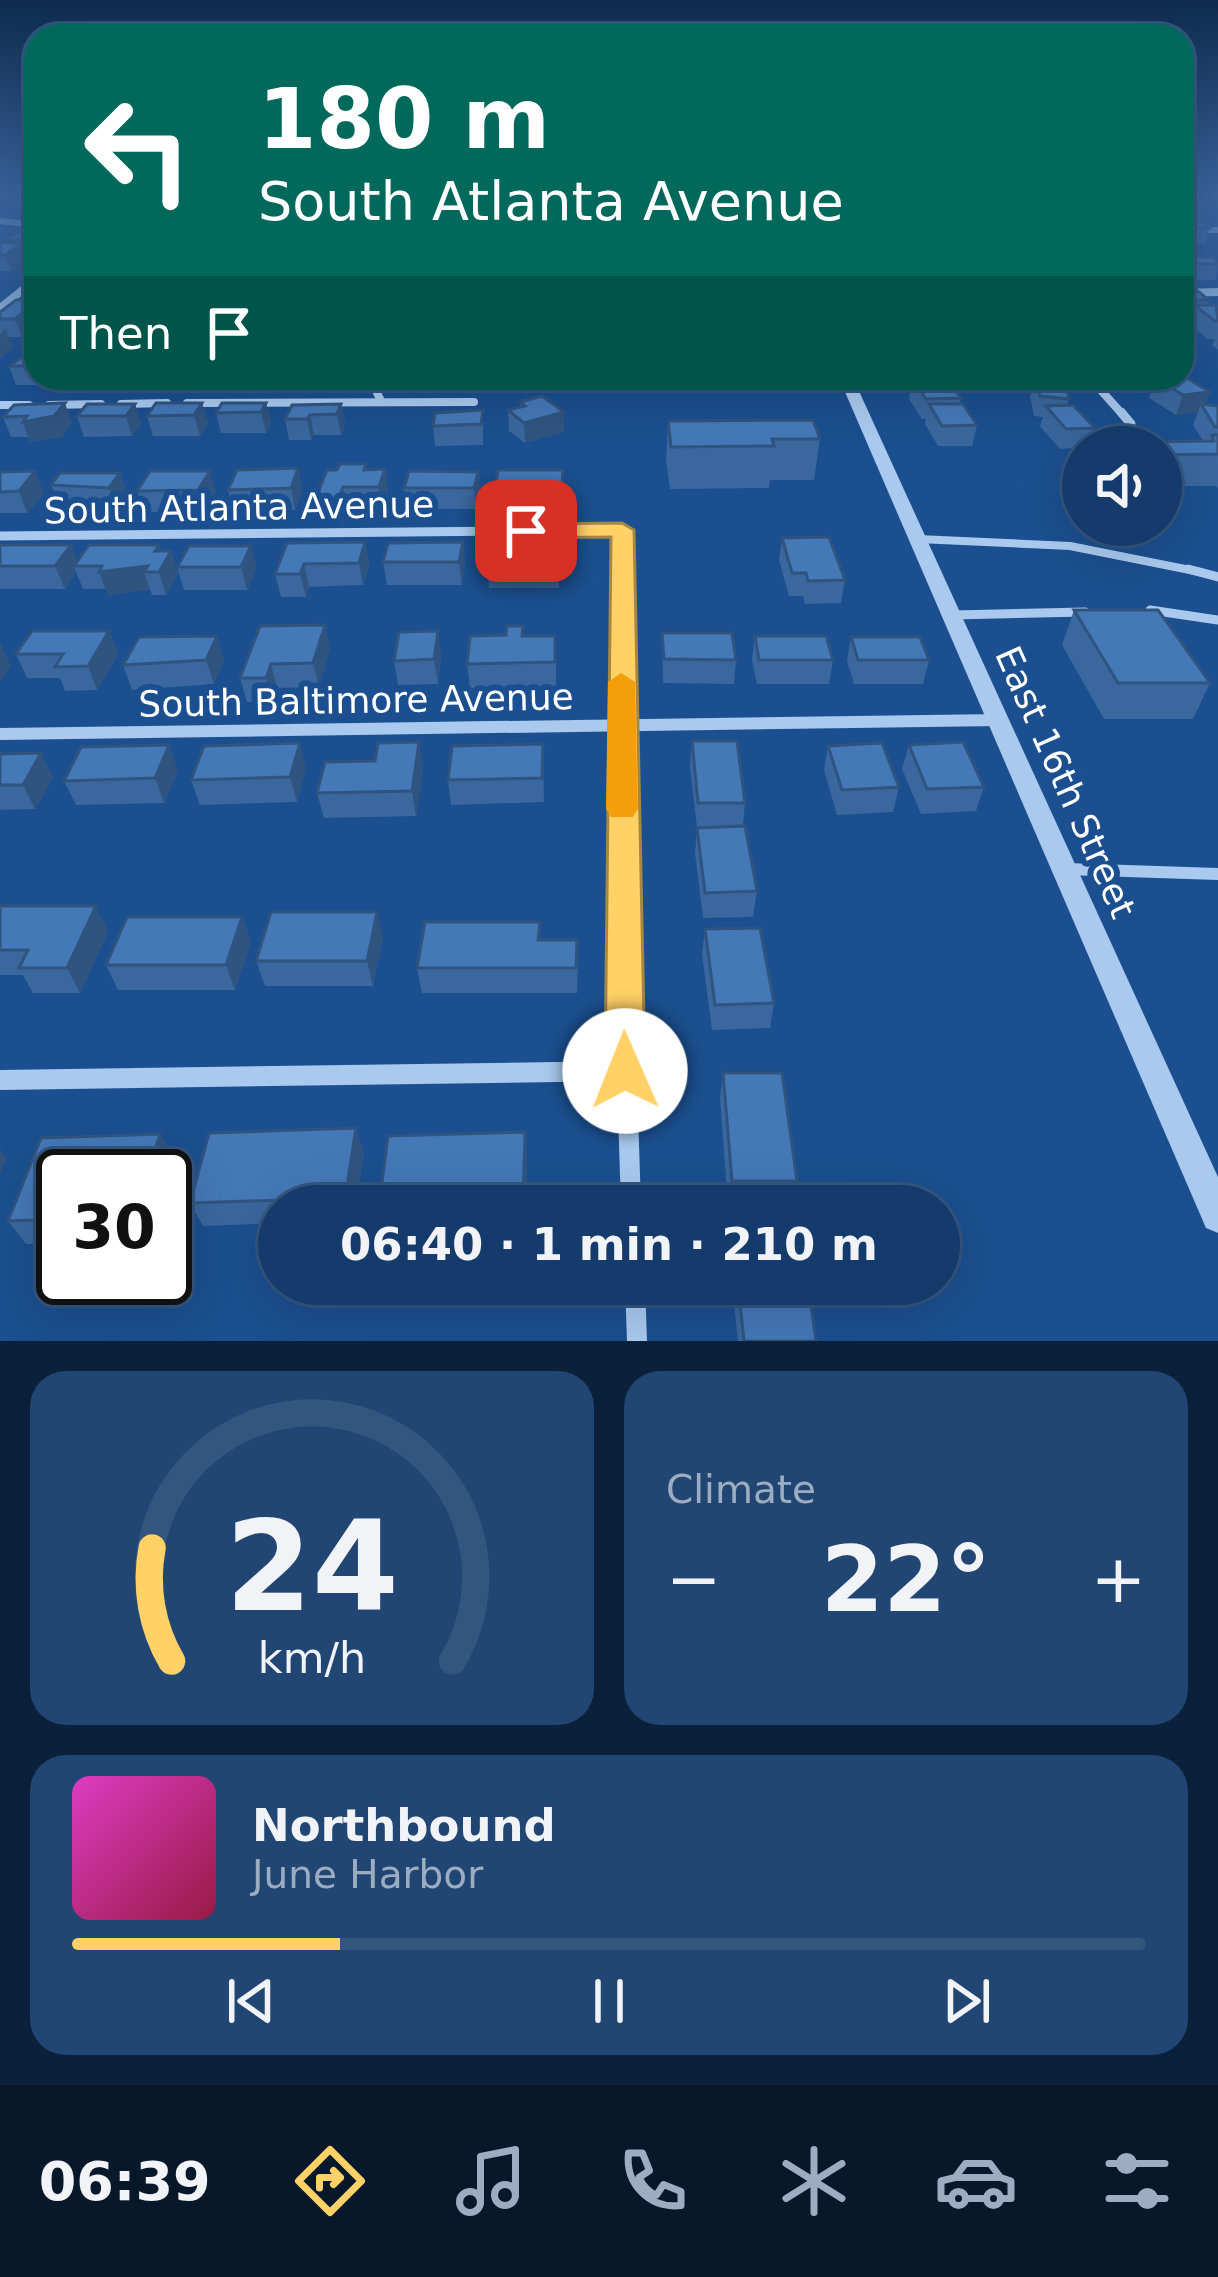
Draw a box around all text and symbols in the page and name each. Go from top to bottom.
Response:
text: 180 m [258,70,550,168]
icon: left [60,72,216,228]
text: South Atlanta Avenue [258,170,844,233]
icon: arrive [196,300,262,366]
text: Then [60,307,172,360]
map controls [1062,426,1182,546]
button: sound [1062,426,1182,546]
pin [475,480,577,582]
street label: South Atlanta Avenue [43,484,435,531]
icon: arrive [493,498,559,564]
street label: East 16th Street [987,640,1144,924]
street label: South Baltimore Avenue [138,676,574,725]
position arrow [562,1008,688,1134]
speed limit sign: 30 [36,1149,192,1305]
text: 06:40 · 1 min · 210 m [340,1218,878,1271]
text: Climate [666,1467,816,1512]
text: 24 [225,1494,399,1639]
text: 22° [821,1527,991,1632]
text: − [666,1541,721,1618]
text: + [1091,1541,1146,1618]
text: km/h [258,1633,366,1683]
text: Northbound [252,1799,556,1852]
text: June Harbor [252,1852,483,1897]
icon: previous [218,1968,284,2034]
icon: pause [576,1968,642,2034]
icon: next [934,1968,1000,2034]
icon: directions [288,2139,372,2223]
icon: music [449,2139,533,2223]
icon: phone [611,2139,695,2223]
icon: climate [772,2139,856,2223]
icon: car [934,2139,1018,2223]
icon: filters [1095,2139,1179,2223]
text: 06:39 [39,2150,211,2213]

